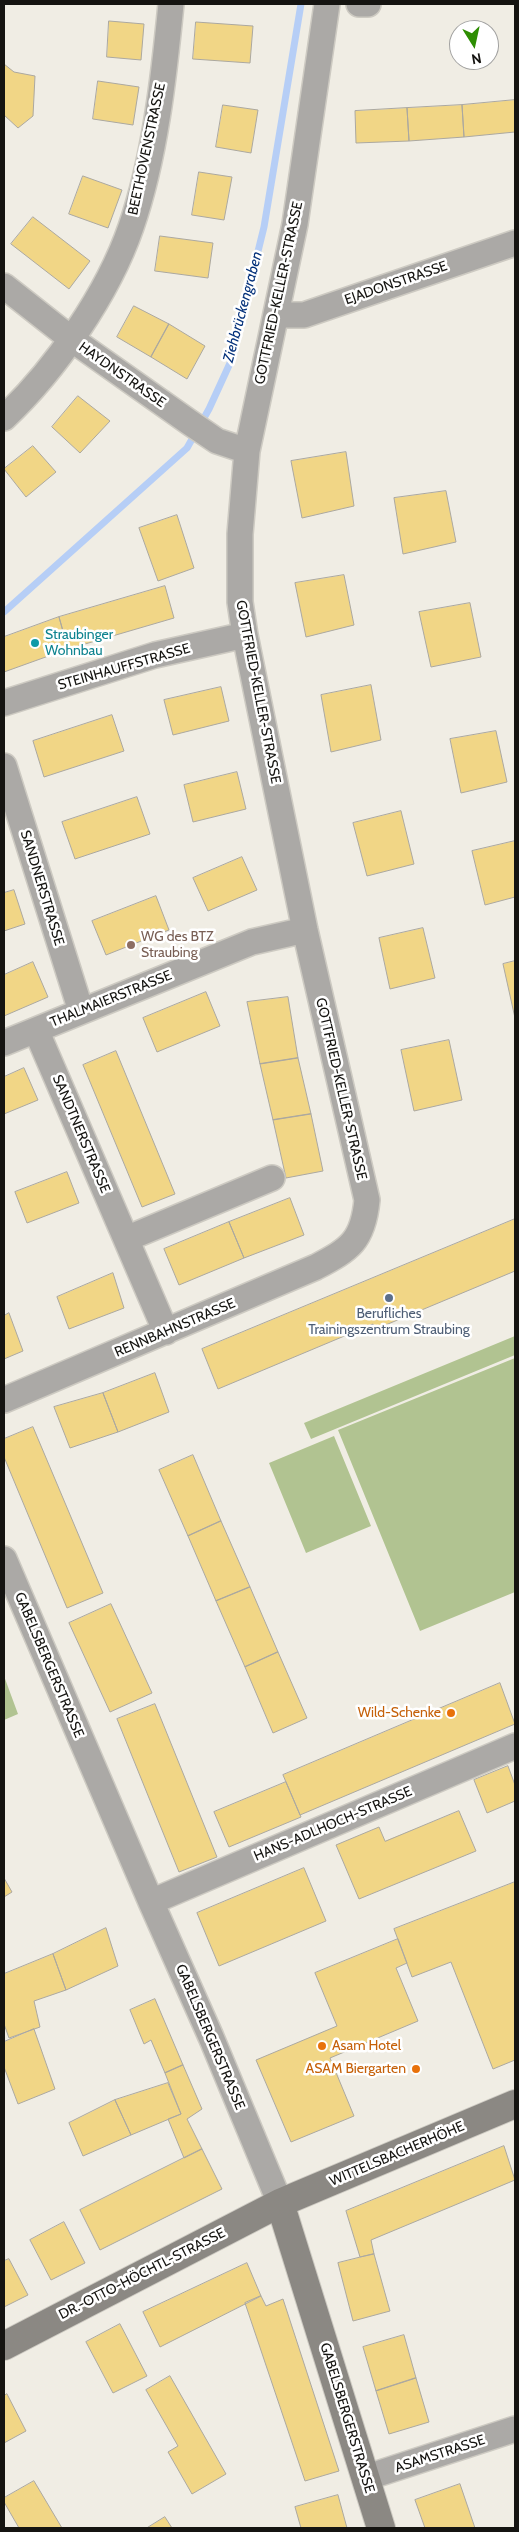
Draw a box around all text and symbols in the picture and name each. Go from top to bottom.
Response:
north arrow [449,20,499,70]
text: N [470,49,483,69]
street label: BEETHOVENSTRASSE [125,81,169,217]
street label: GOTTFRIED-KELLER-STRASSE [251,200,307,386]
water label: Ziehbrückengraben [220,250,266,364]
street label: EJADONSTRASSE [342,258,450,308]
street label: HAYDNSTRASSE [75,339,169,411]
street label: GOTTFRIED-KELLER-STRASSE [232,599,284,785]
place label: Straubinger Wohnbau [45,627,113,660]
marker: Straubinger Wohnbau [29,637,41,649]
street label: STEINHAUFFSTRASSE [56,640,192,694]
street label: SANDNERSTRASSE [16,828,68,948]
place label: WG des BTZ Straubing [141,929,214,962]
marker: WG des BTZ Straubing [125,939,137,951]
street label: THALMAIERSTRASSE [48,967,174,1031]
street label: GOTTFRIED-KELLER-STRASSE [312,996,370,1182]
street label: SANDTNERSTRASSE [49,1072,113,1196]
marker: Berufliches Trainingszentrum Straubing [383,1292,395,1304]
street label: RENNBAHNSTRASSE [112,1295,238,1361]
place label: Berufliches Trainingszentrum Straubing [308,1306,470,1338]
street label: GABELSBERGERSTRASSE [11,1590,87,1740]
place label: Wild-Schenke [358,1705,441,1721]
marker: Wild-Schenke [445,1707,457,1719]
street label: HANS-ADLHOCH-STRASSE [251,1783,415,1865]
street label: GABELSBERGERSTRASSE [172,1962,248,2112]
place label: Asam Hotel [332,2038,401,2054]
marker: Asam Hotel [316,2040,328,2052]
place label: ASAM Biergarten [306,2061,406,2077]
marker: ASAM Biergarten [410,2063,422,2075]
street label: WITTELSBACHERHÖHE [327,2118,467,2190]
street label: DR.-OTTO-HÖCHTL-STRASSE [56,2225,228,2323]
street label: GABELSBERGERSTRASSE [316,2341,378,2495]
street label: ASAMSTRASSE [393,2432,487,2476]

